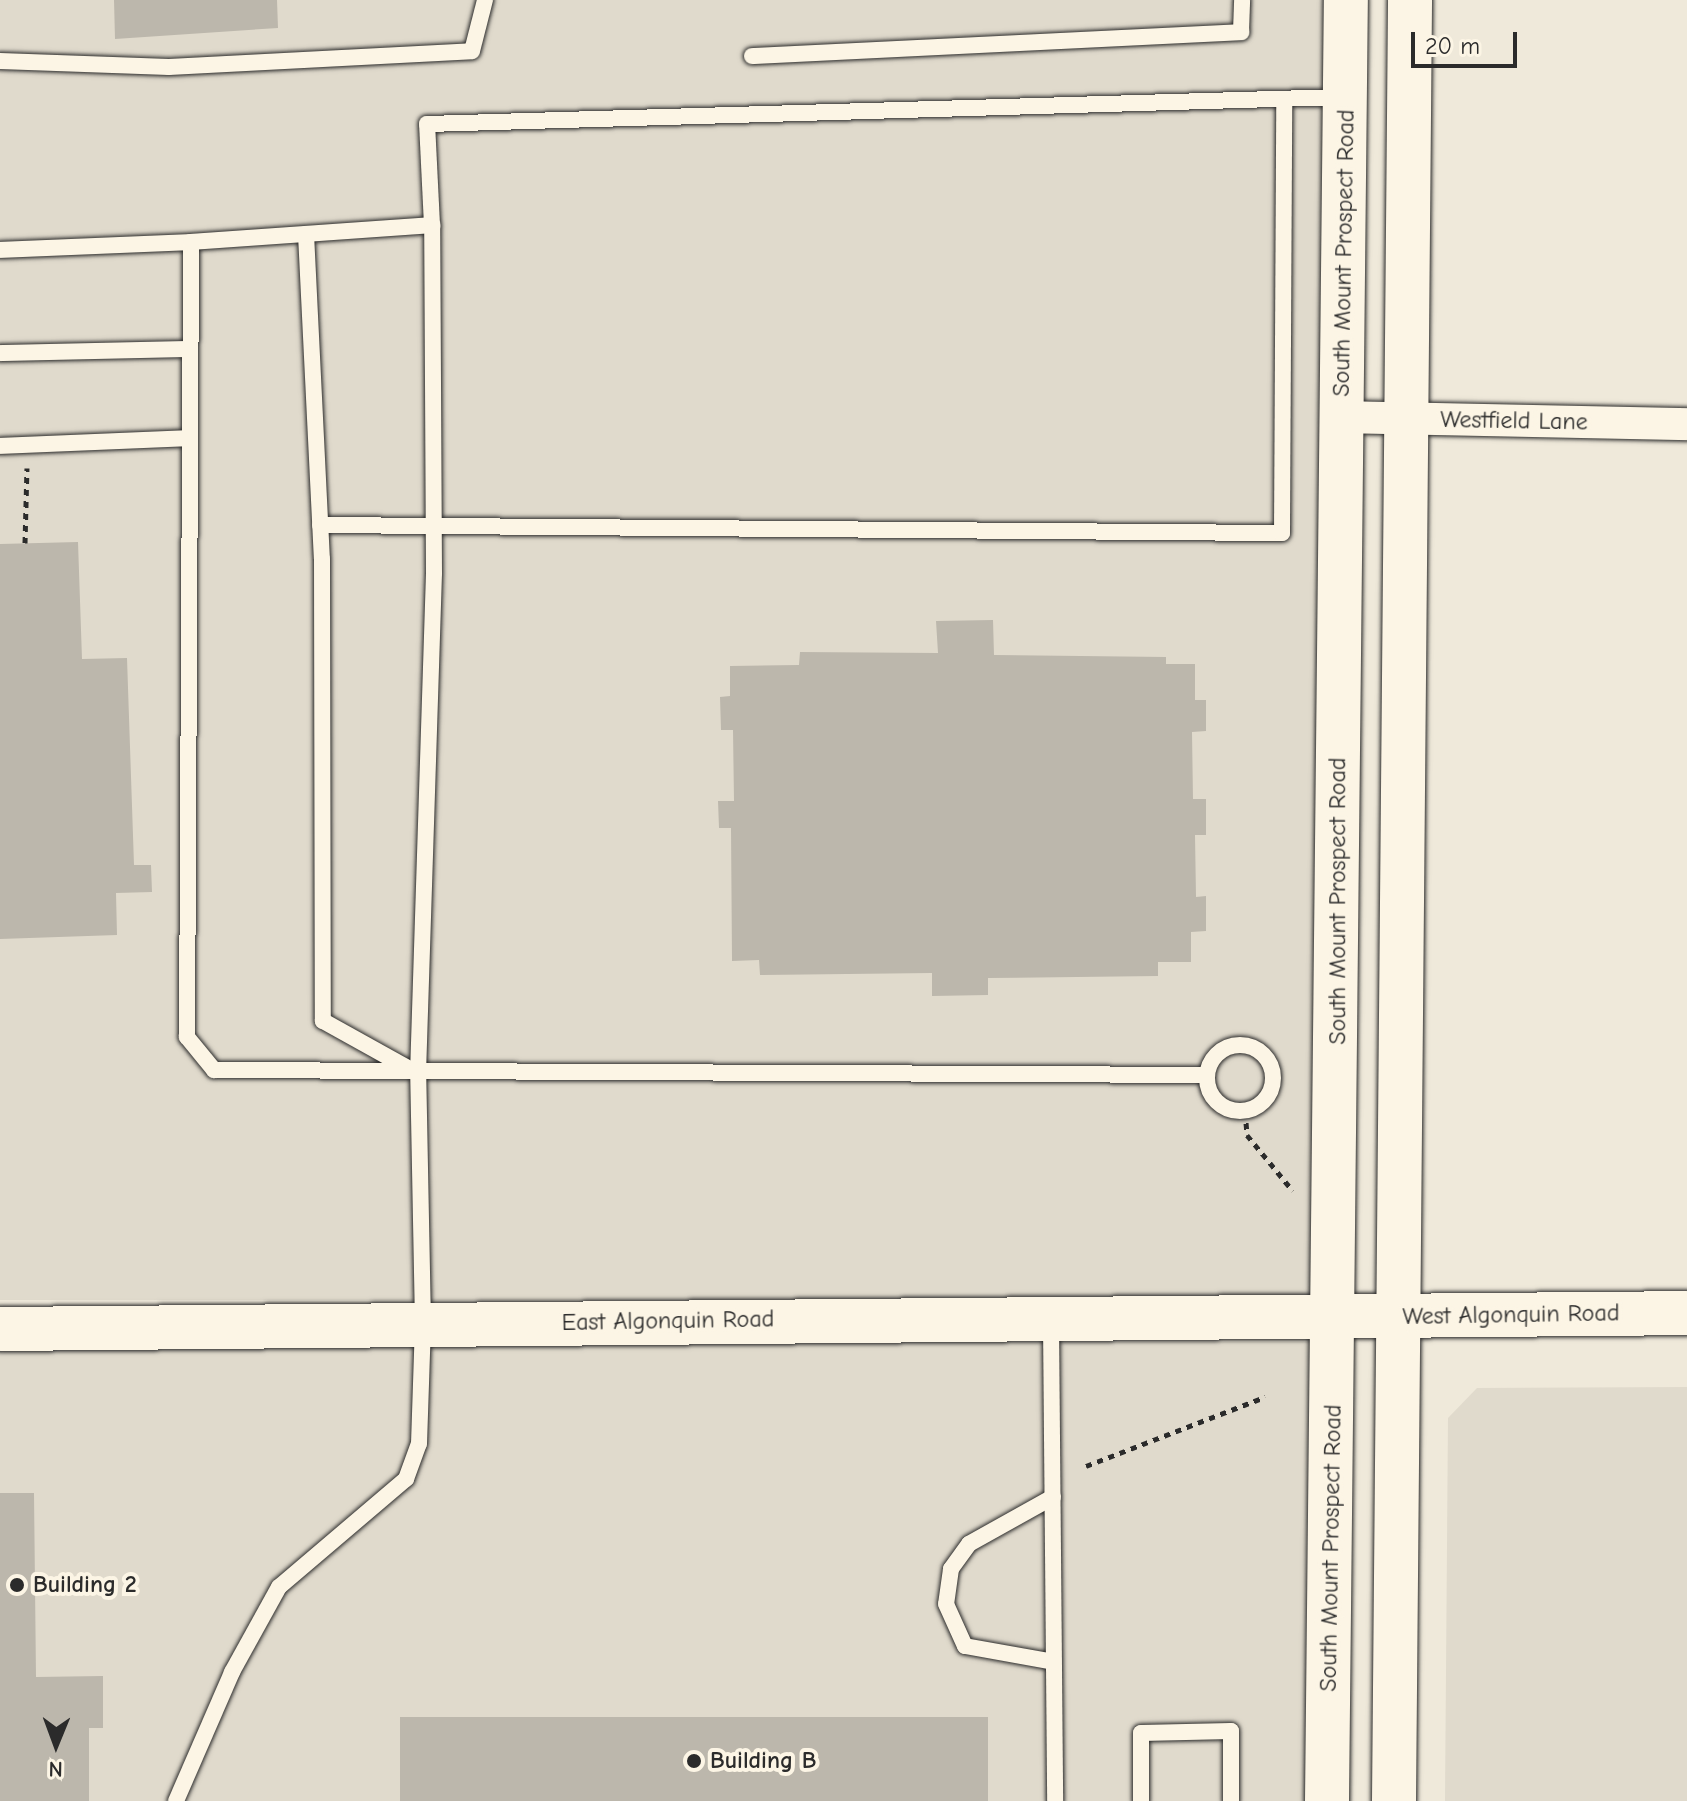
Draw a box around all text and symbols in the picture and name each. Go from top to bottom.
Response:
scale bar [1415,16,1521,66]
text: 20 m [1425,32,1480,60]
street label: South Mount Prospect Road [1327,109,1361,397]
street label: Westfield Lane [1440,405,1588,437]
street label: South Mount Prospect Road [1324,757,1352,1045]
street label: West Algonquin Road [1402,1299,1620,1331]
street label: East Algonquin Road [561,1305,775,1337]
street label: South Mount Prospect Road [1314,1404,1348,1692]
place label: Building 2 [33,1571,137,1599]
marker: Building 2 [8,1576,26,1594]
north arrow [16,1705,96,1785]
place label: Building B [710,1747,816,1775]
marker: Building B [685,1752,703,1770]
text: N [48,1756,63,1782]

